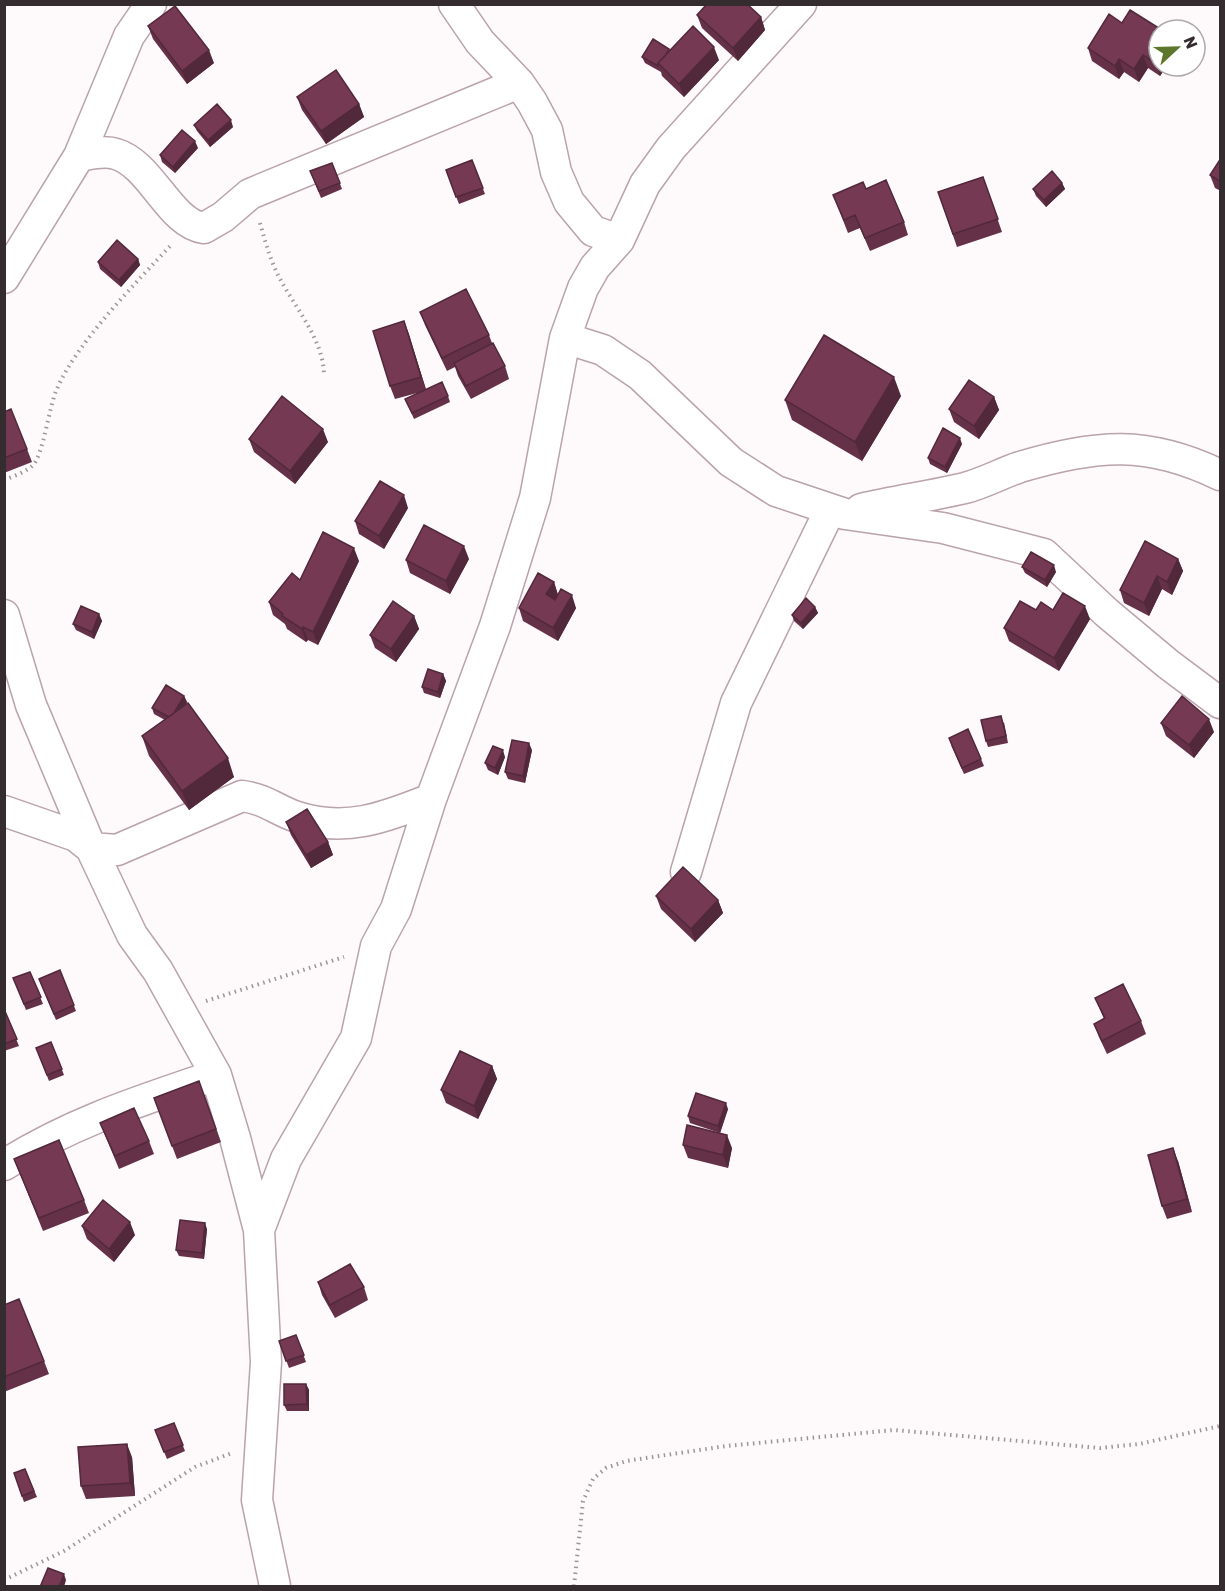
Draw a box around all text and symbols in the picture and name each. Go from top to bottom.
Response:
north arrow [1147,18,1207,78]
text: N [1179,34,1201,51]

